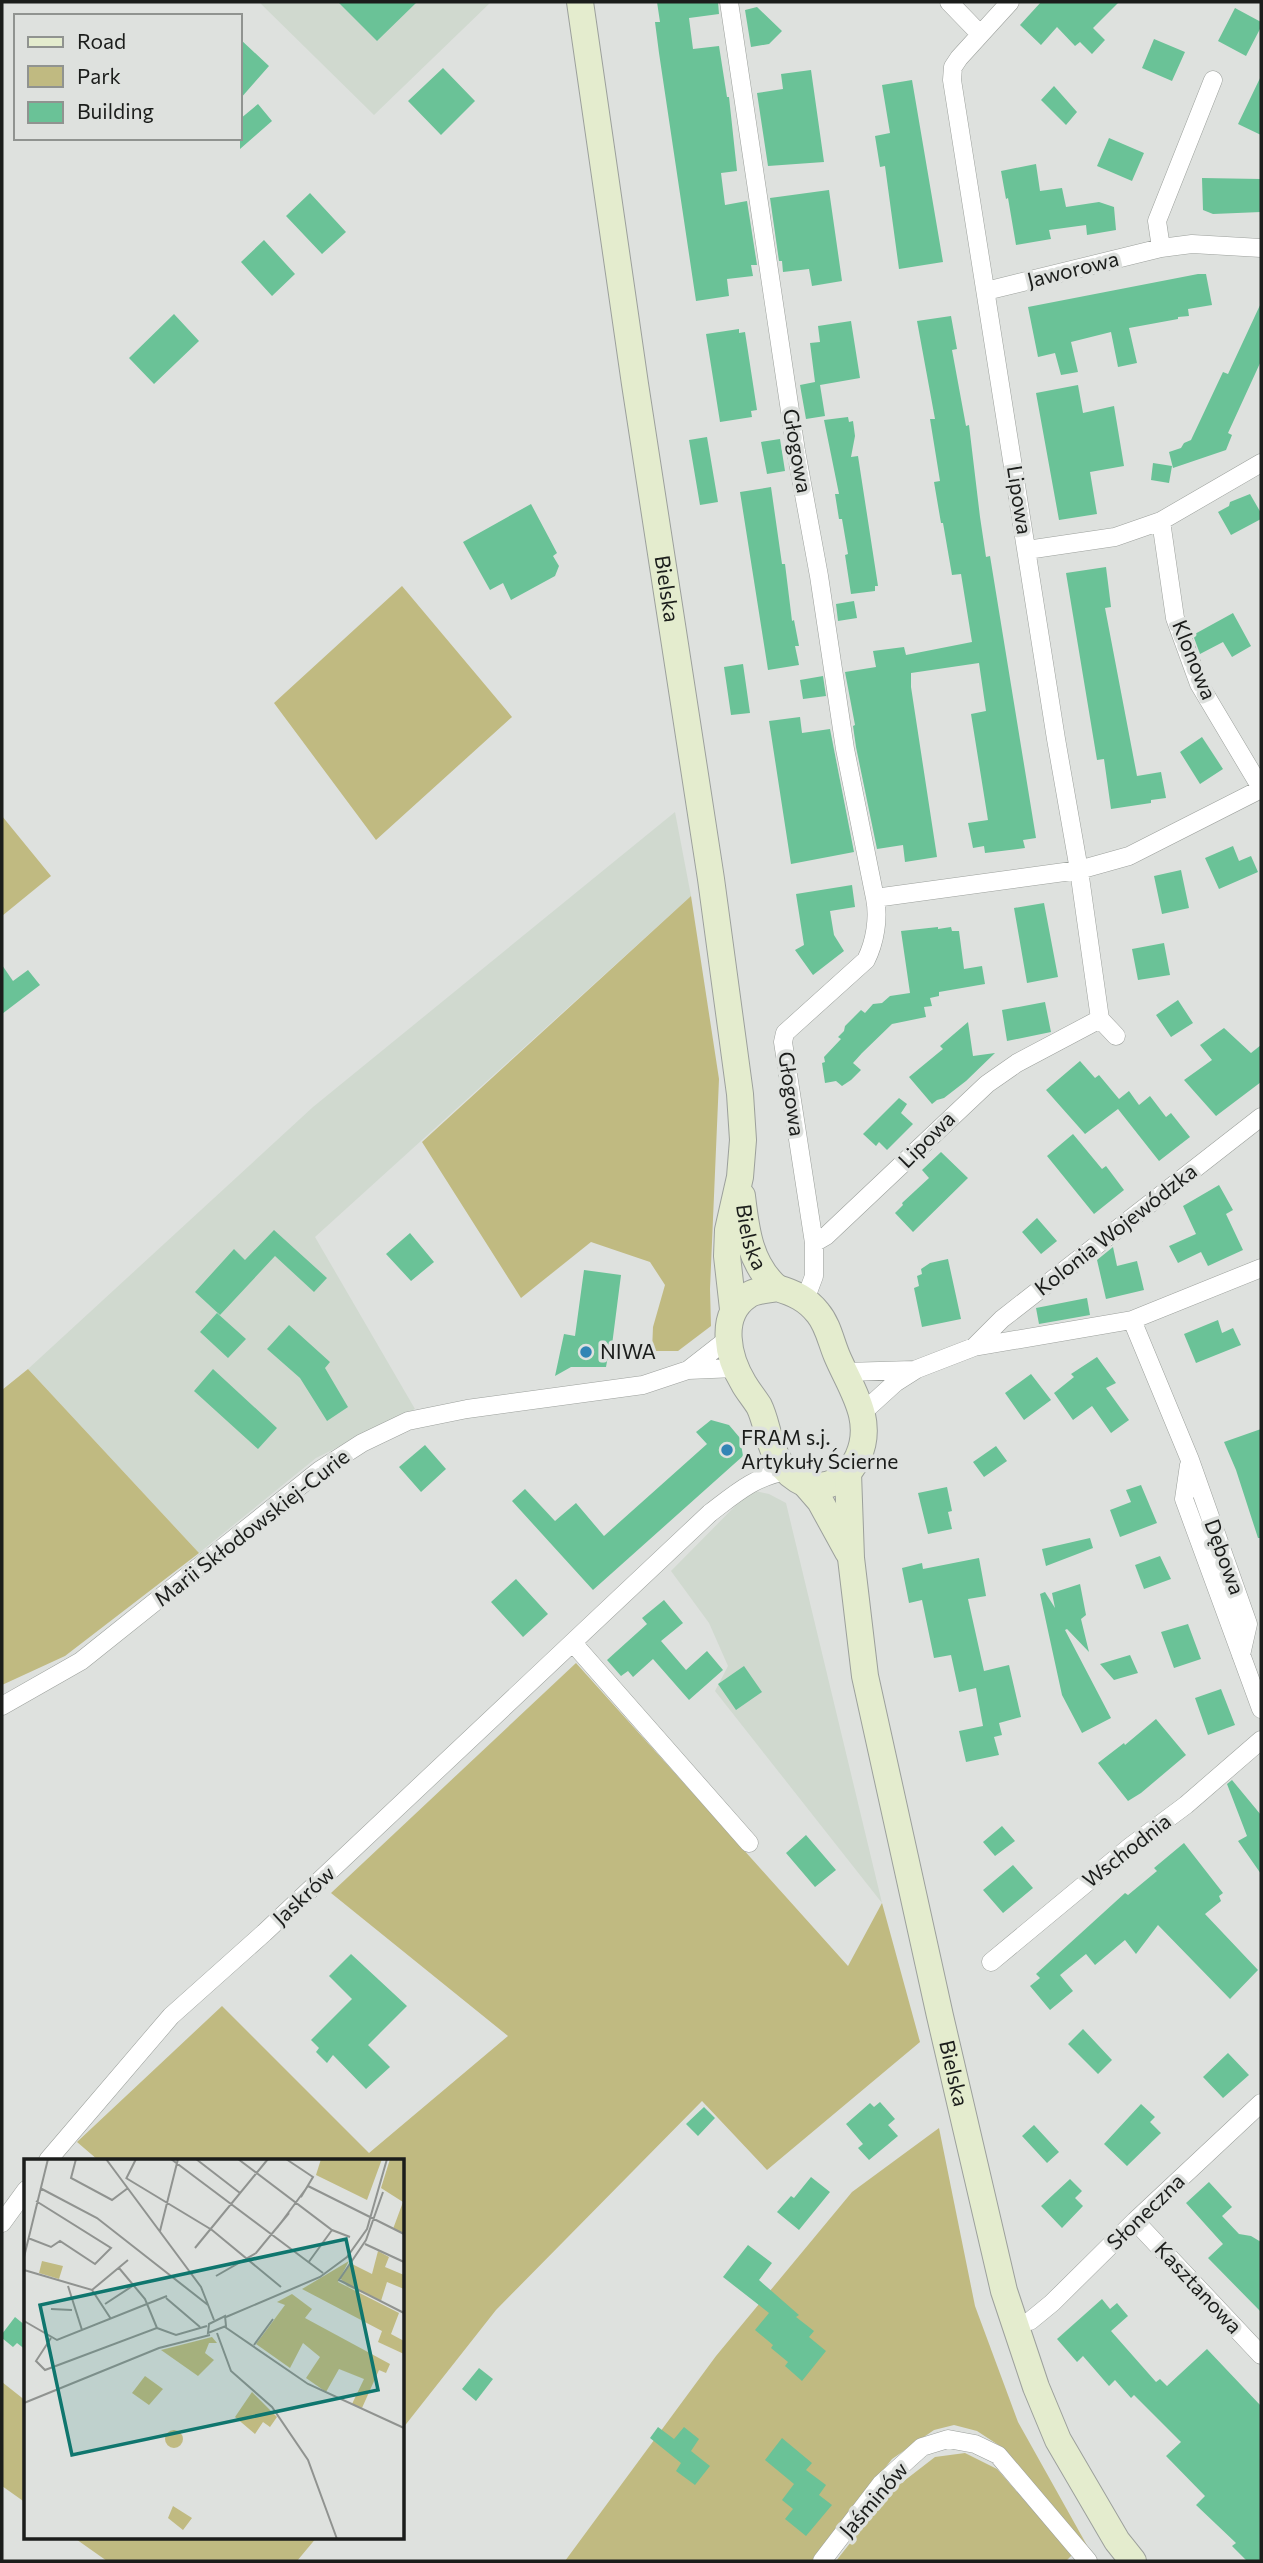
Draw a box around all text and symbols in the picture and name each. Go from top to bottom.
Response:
legend [14,14,242,140]
text: Road [77,28,126,53]
text: Park [77,63,121,88]
text: Building [77,98,154,123]
street label: Jaworowa [1024,245,1121,292]
street label: Głogowa [779,407,818,495]
street label: Lipowa [1003,463,1038,536]
street label: Bielska [650,553,685,624]
street label: Klonowa [1168,616,1223,703]
street label: Głogowa [774,1050,811,1138]
street label: Lipowa [892,1105,959,1172]
street label: Kolonia Wojewódzka [1029,1158,1201,1300]
street label: Bielska [732,1203,773,1274]
place label: NIWA [600,1338,656,1363]
marker: NIWA [578,1344,594,1360]
place label: FRAM s.j. Artykuły Ścierne [741,1424,898,1473]
marker: FRAM s.j. Artykuły Ścierne [719,1442,735,1458]
street label: Marii Skłodowskiej-Curie [149,1443,353,1611]
street label: Dębowa [1200,1515,1251,1598]
street label: Wschodnia [1077,1808,1175,1892]
street label: Jaskrów [267,1860,339,1930]
street label: Bielska [935,2037,975,2109]
inset map [24,2159,404,2538]
street label: Słoneczna [1101,2168,1189,2254]
street label: Kasztanowa [1150,2236,1248,2338]
street label: Jaśminów [833,2456,912,2542]

